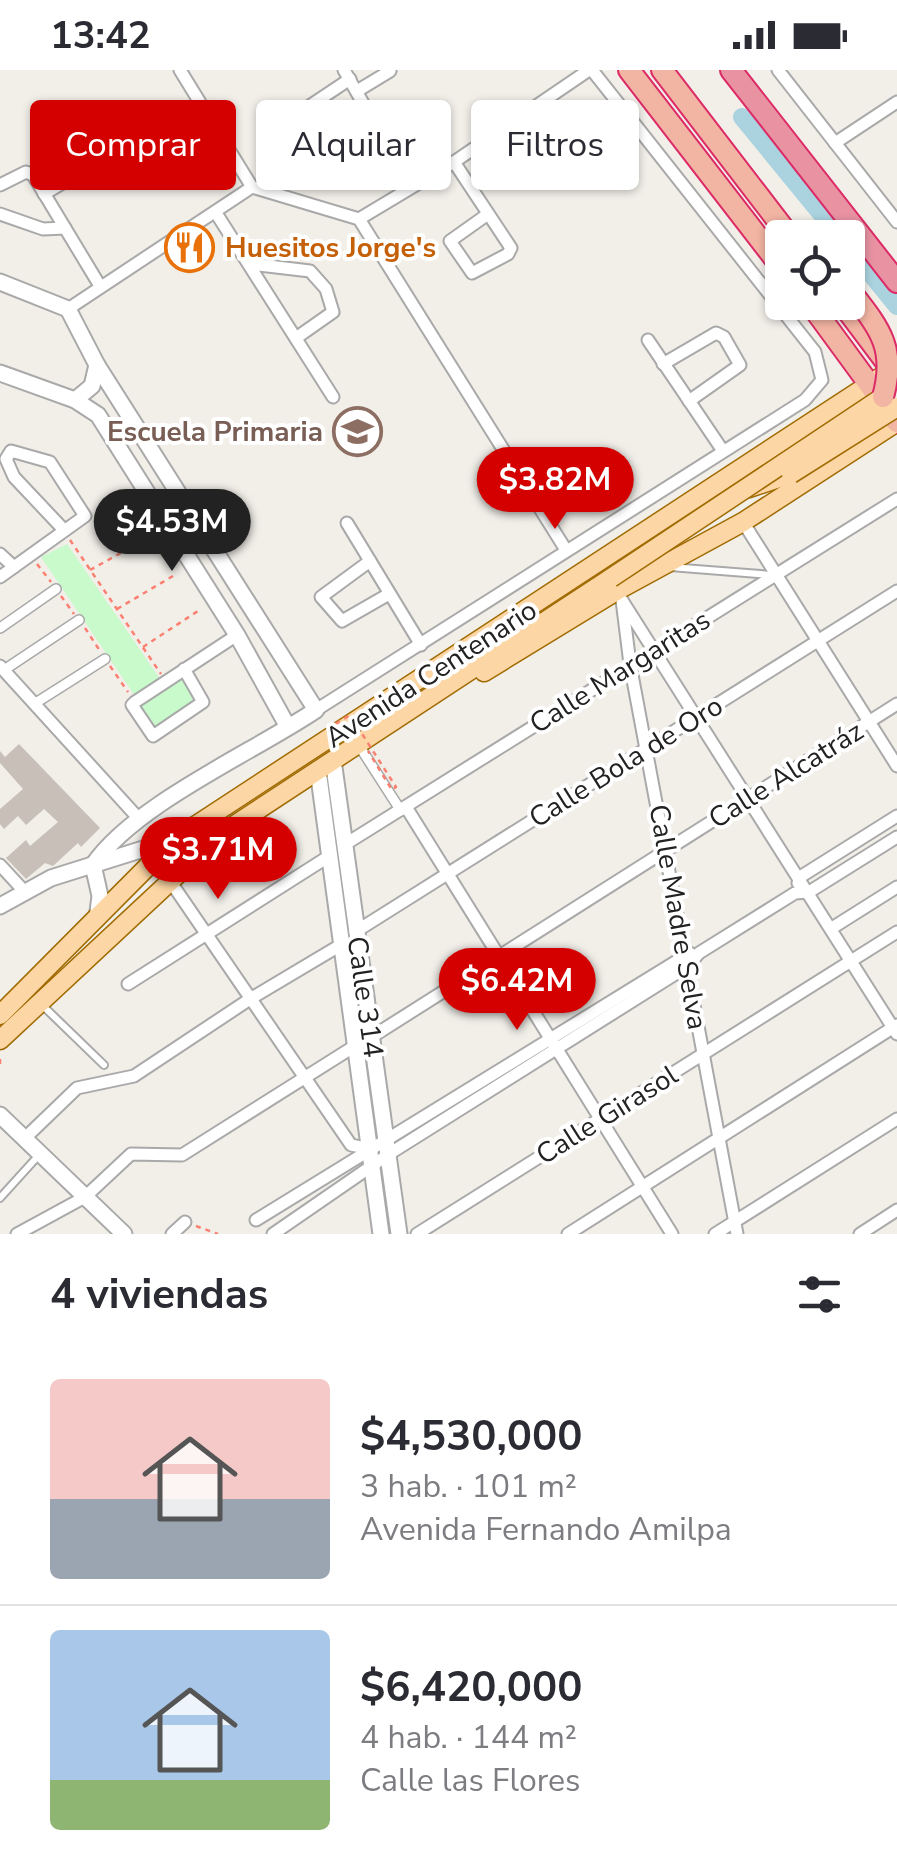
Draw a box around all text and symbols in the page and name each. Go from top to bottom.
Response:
text: 13:42 [50,10,151,61]
chip: Comprar [30,100,236,190]
chip: Alquilar [256,100,451,190]
chip: Filtros [471,100,639,190]
map controls [765,220,865,320]
button: locate [765,220,865,320]
restaurant icon: Huesitos Jorge's [164,222,216,274]
place label: Huesitos Jorge's [225,229,436,267]
school or university icon: Escuela Primaria [332,406,384,458]
place label: Escuela Primaria [107,413,323,451]
pin: $3.82M [474,447,636,532]
text: $3.82M [499,458,611,501]
pin: $4.53M [91,489,253,574]
text: $4.53M [116,500,228,543]
street label: Avenida Centenario [318,591,544,757]
street label: Calle Margaritas [522,601,718,743]
street label: Calle Bola de Oro [522,687,730,837]
street label: Calle Alcatráz [702,712,871,838]
street label: Calle Madre Selva [640,802,716,1032]
pin: $3.71M [137,817,299,902]
text: $3.71M [162,828,274,871]
street label: Calle 314 [338,934,392,1060]
pin: $6.42M [436,948,598,1033]
text: $6.42M [461,959,573,1002]
street label: Calle Girasol [529,1056,686,1174]
text: 4 viviendas [50,1266,268,1323]
icon: filters [792,1267,847,1322]
text: $4,530,000 [360,1408,582,1465]
icon: home [130,1419,250,1539]
text: 3 hab. · 101 m² [360,1465,577,1508]
text: Avenida Fernando Amilpa [360,1508,732,1551]
text: $6,420,000 [360,1659,582,1716]
icon: home [130,1670,250,1790]
text: 4 hab. · 144 m² [360,1716,577,1759]
text: Calle las Flores [360,1759,580,1802]

